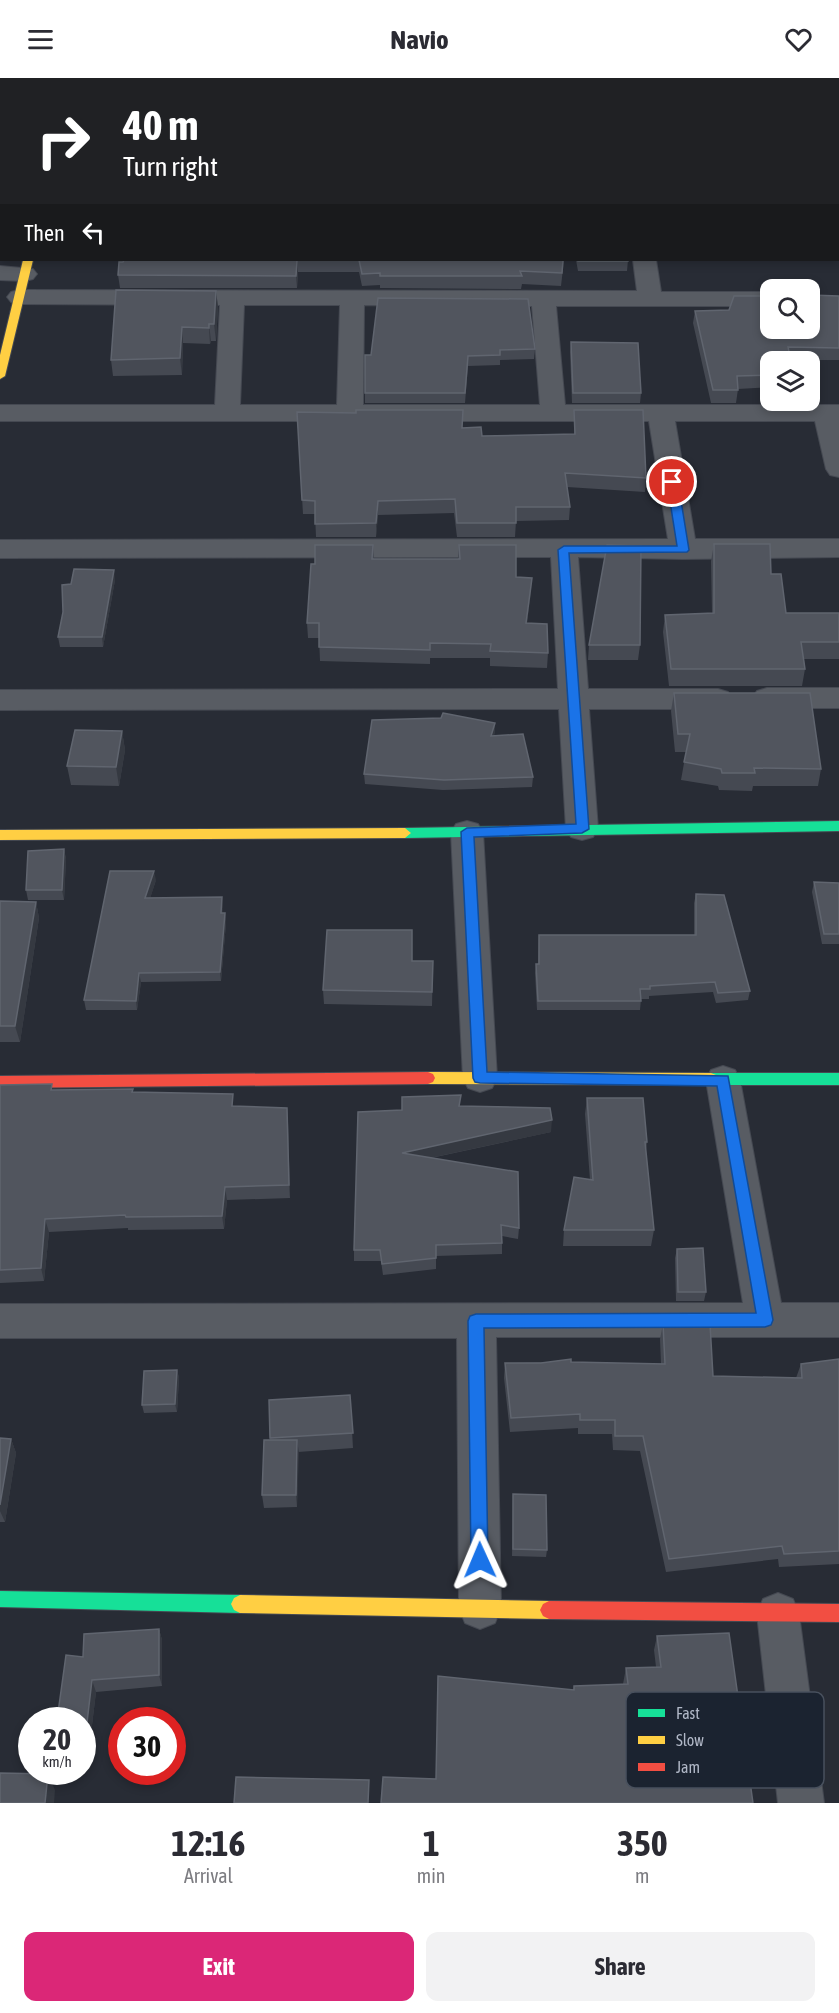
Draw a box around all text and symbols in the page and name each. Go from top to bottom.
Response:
icon: menu [24,23,57,56]
icon: heart [782,23,815,56]
text: Navio [390,24,449,55]
text: 40 m [123,101,198,149]
icon: right [24,102,102,180]
text: Turn right [123,151,218,182]
icon: left [77,216,110,249]
text: Then [24,220,65,246]
map controls [760,279,820,411]
button: search [760,279,820,339]
button: layers [760,351,820,411]
pin [646,456,697,507]
icon: arrive [655,465,688,498]
position arrow [448,1528,512,1592]
legend [626,1692,824,1788]
text: Fast [676,1704,700,1722]
speed limit sign: 30 [108,1707,186,1785]
text: 20 [43,1722,71,1756]
text: Slow [676,1731,704,1749]
text: km/h [42,1753,72,1770]
text: Jam [676,1758,700,1776]
text: 12:16 [171,1822,245,1864]
text: 1 [423,1822,440,1864]
text: 350 [617,1822,668,1864]
text: Arrival [184,1864,233,1887]
text: min [417,1864,446,1887]
text: m [635,1864,649,1887]
button: Exit [24,1932,414,2001]
button: Share [426,1932,815,2001]

